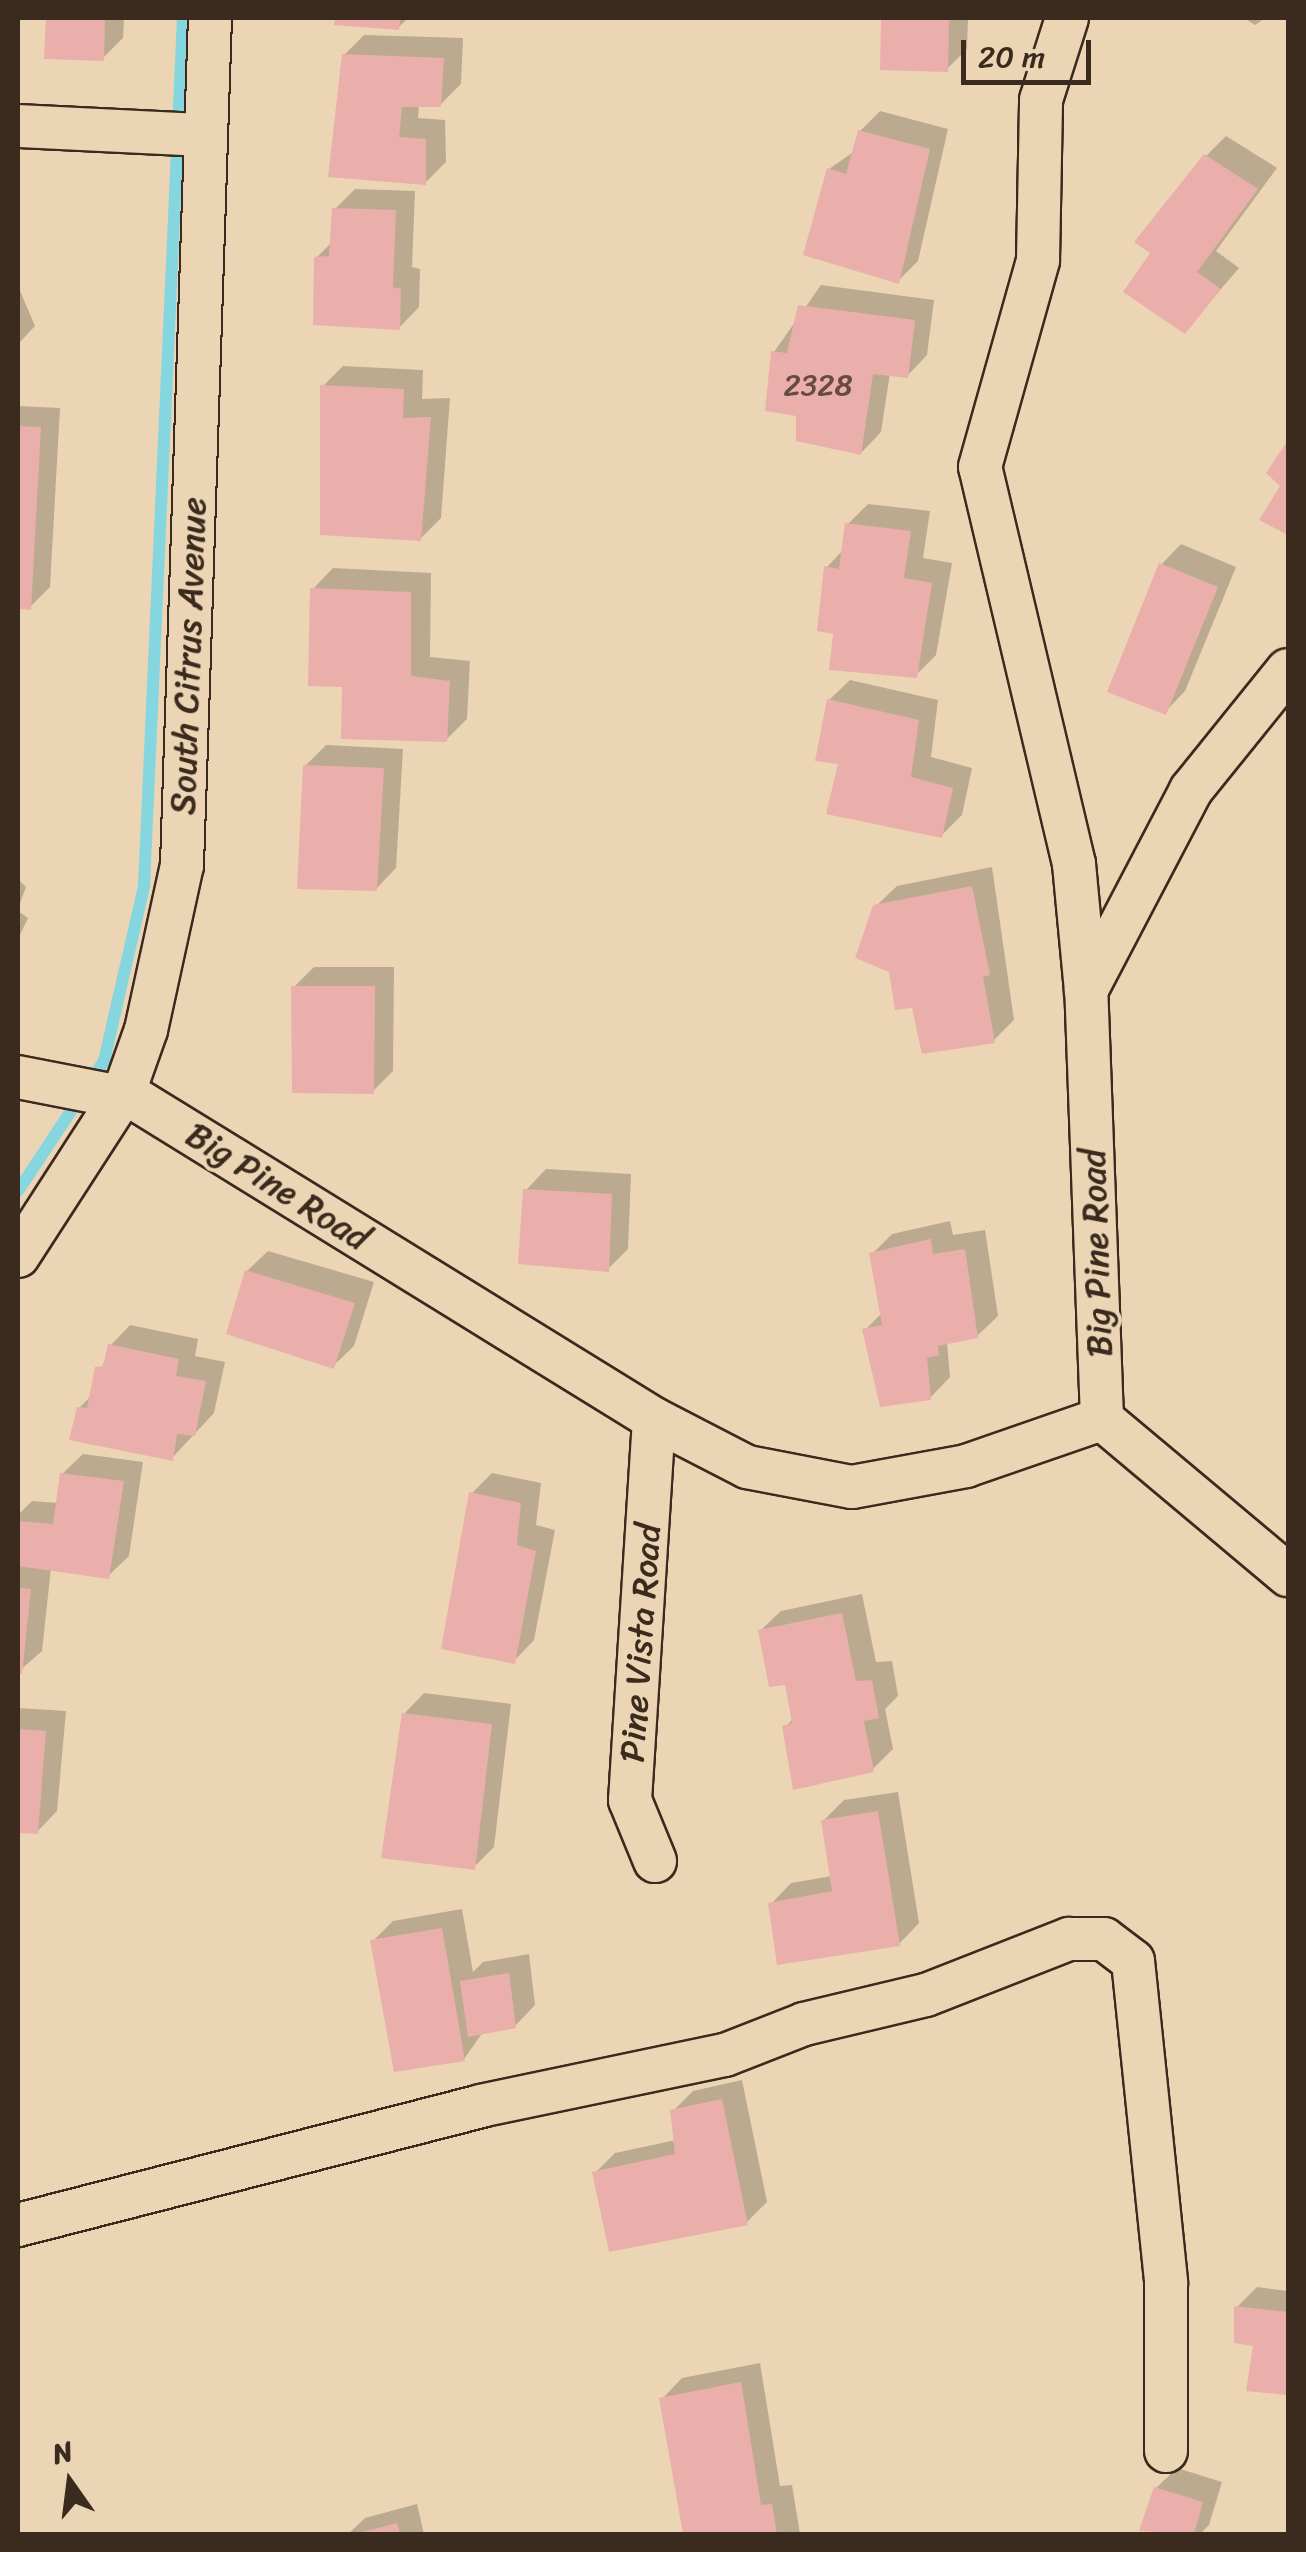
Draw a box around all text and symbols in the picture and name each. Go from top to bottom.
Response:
scale bar [966,20,1096,82]
text: 20 m [978,30,1045,84]
house number: 2328 [783,367,853,403]
street label: South Citrus Avenue [161,497,215,815]
street label: Big Pine Road [178,1112,378,1260]
street label: Big Pine Road [1071,1147,1121,1359]
street label: Pine Vista Road [611,1522,669,1764]
text: N [47,2426,78,2479]
north arrow [20,2432,120,2532]

